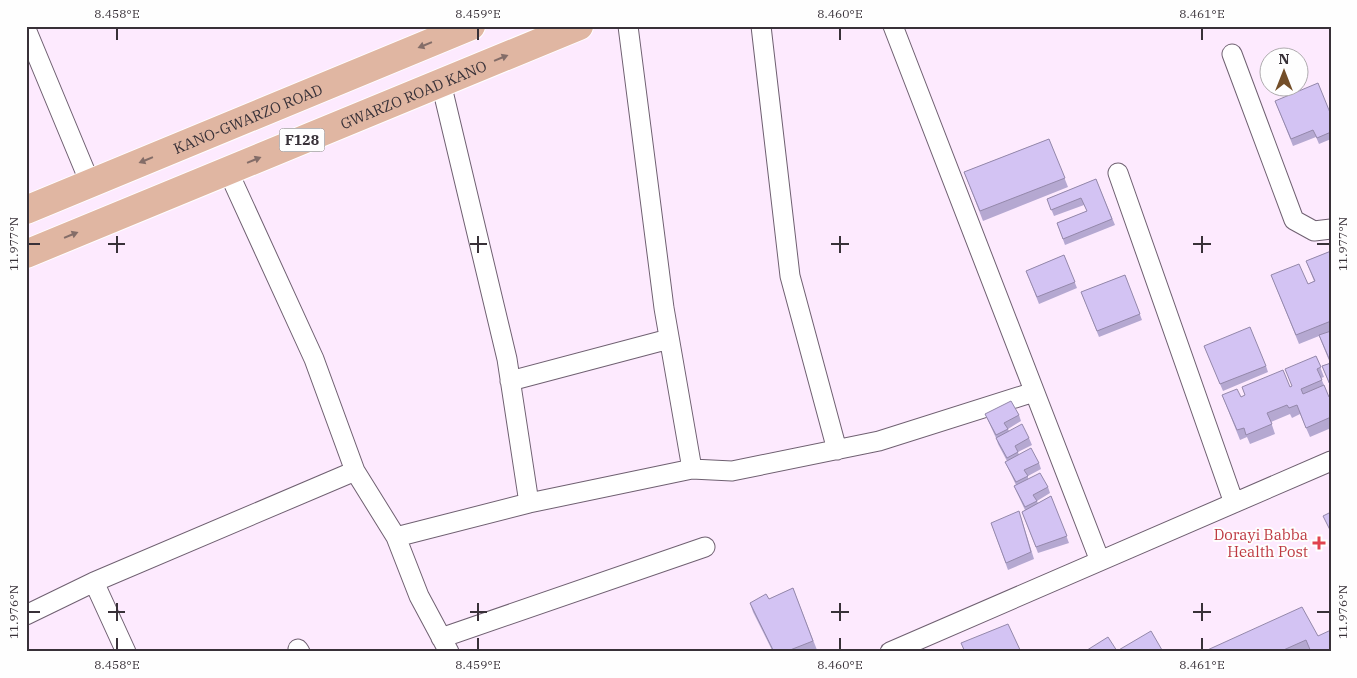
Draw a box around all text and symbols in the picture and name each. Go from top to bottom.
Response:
text: 8.458°E [94,6,140,21]
text: 8.459°E [455,6,501,21]
text: 8.460°E [817,6,863,21]
text: 8.461°E [1179,6,1225,21]
one-way arrow [418,42,433,49]
north arrow [1260,48,1310,98]
text: N [1278,50,1290,68]
one-way arrow [494,54,509,62]
street label: GWARZO ROAD KANO [337,56,489,133]
street label: KANO-GWARZO ROAD [170,79,325,158]
road number: F128 [280,128,324,152]
one-way arrow [247,156,262,164]
one-way arrow [139,157,153,165]
text: 11.977°N [6,217,21,271]
text: 11.977°N [1335,217,1350,271]
one-way arrow [64,231,78,239]
place label: Dorayi Babba Health Post [1214,525,1308,561]
marker: Dorayi Babba Health Post [1312,536,1326,550]
text: 11.976°N [6,585,21,639]
text: 11.976°N [1335,585,1350,639]
text: 8.458°E [94,657,140,672]
text: 8.459°E [455,657,501,672]
text: 8.460°E [817,657,863,672]
text: 8.461°E [1179,657,1225,672]

